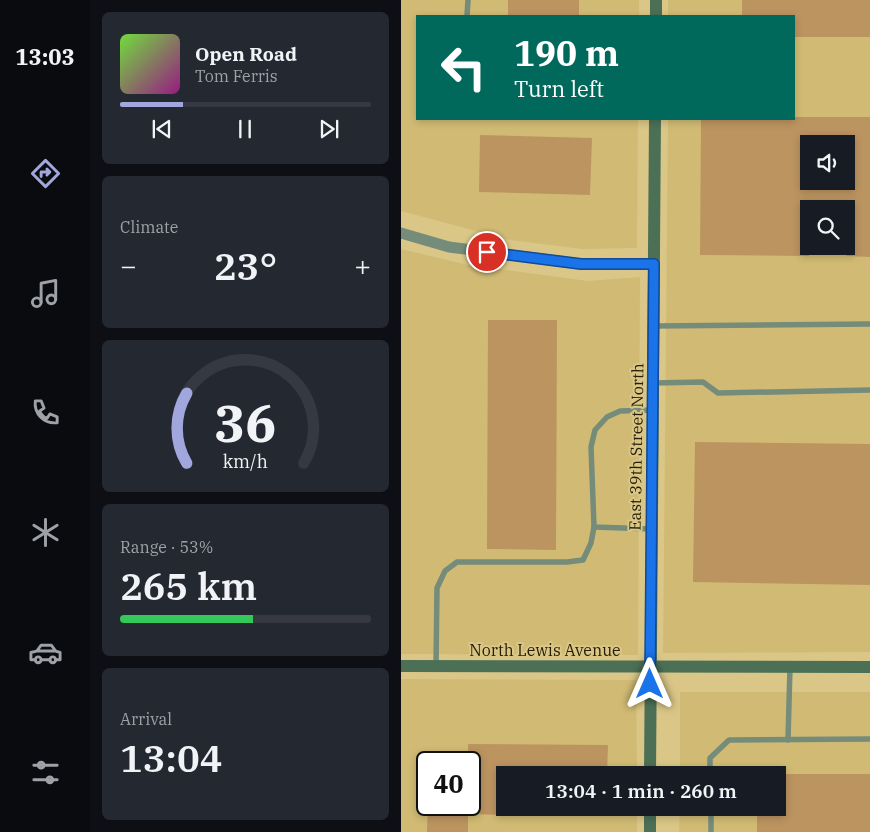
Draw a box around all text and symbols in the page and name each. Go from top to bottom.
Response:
text: 190 m [514,30,619,76]
icon: left [431,35,496,100]
text: 13:03 [15,42,75,71]
text: Open Road [195,42,297,66]
text: Tom Ferris [195,66,278,86]
text: Turn left [514,74,604,103]
icon: previous [148,115,176,143]
icon: pause [231,115,259,143]
icon: next [315,115,343,143]
map controls [800,135,855,255]
button: sound [800,135,855,190]
icon: directions [28,156,63,191]
button: search [800,200,855,255]
text: Climate [120,217,178,237]
pin [466,231,508,273]
icon: arrive [473,238,501,266]
text: 23° [214,241,277,290]
text: − [120,247,137,284]
text: + [354,247,371,284]
icon: music [28,276,63,311]
street label: East 39th Street North [625,363,647,531]
text: 36 [214,389,277,456]
icon: phone [28,395,63,430]
text: km/h [223,450,268,473]
icon: climate [28,515,63,550]
text: Range · 53% [120,537,213,557]
text: 265 km [120,561,257,610]
icon: car [28,635,63,670]
street label: North Lewis Avenue [469,640,621,660]
position arrow [623,657,675,709]
text: Arrival [120,709,172,729]
text: 13:04 [120,733,223,782]
speed limit sign: 40 [416,751,481,816]
icon: filters [28,755,63,790]
text: 13:04 · 1 min · 260 m [545,779,737,803]

